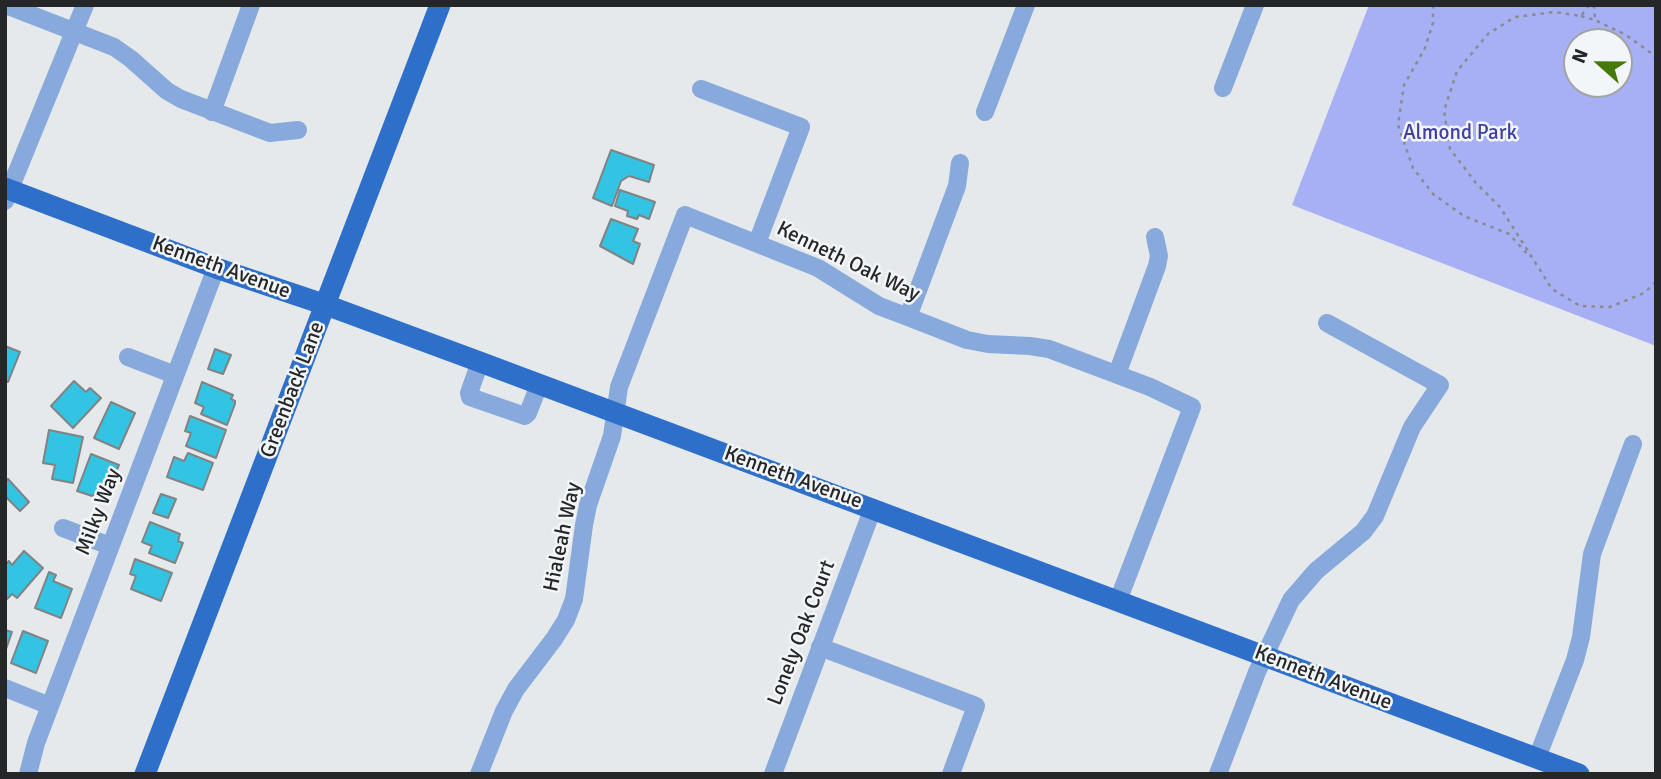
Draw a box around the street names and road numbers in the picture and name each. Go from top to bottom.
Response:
street label: Kenneth Oak Way [772,216,924,308]
street label: Kenneth Avenue [148,231,294,305]
street label: Greenback Lane [256,319,330,461]
street label: Kenneth Avenue [720,441,866,515]
street label: Milky Way [71,465,127,559]
street label: Hialeah Way [539,480,587,594]
street label: Lonely Oak Court [763,557,841,709]
street label: Kenneth Avenue [1251,640,1395,716]

